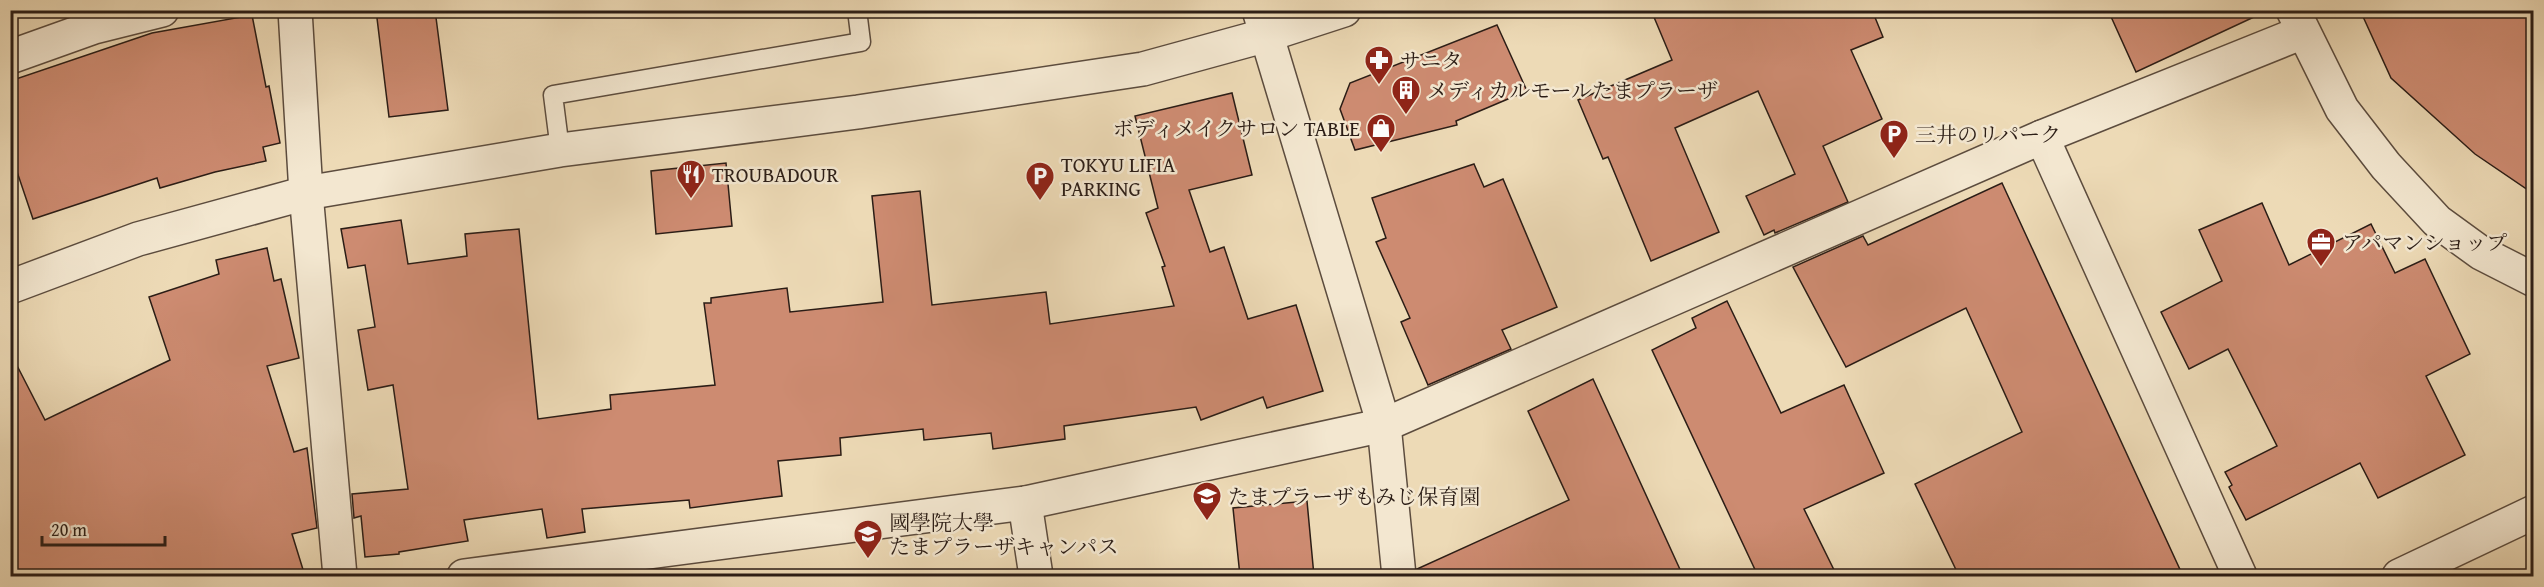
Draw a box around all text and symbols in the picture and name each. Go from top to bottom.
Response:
pharmacy icon: サニタ [1363,44,1395,86]
place label: サニタ [1400,45,1462,76]
building icon: メディカルモールたまプラーザ [1390,74,1422,116]
place label: メディカルモールたまプラーザ [1427,75,1718,106]
shop icon: ボディメイクサロン TABLE [1365,112,1397,154]
place label: ボディメイクサロン TABLE [1113,113,1360,144]
parking icon: 三井のリパーク [1878,118,1910,160]
place label: 三井のリパーク [1915,119,2061,150]
place label: TOKYU LIFIA PARKING [1061,149,1175,204]
restaurant icon: TROUBADOUR [675,158,707,200]
place label: TROUBADOUR [712,159,839,190]
parking icon: TOKYU LIFIA PARKING [1024,160,1056,202]
office icon: アパマンショップ [2305,226,2337,268]
place label: アパマンショップ [2342,227,2507,258]
school or university icon: たまプラーザもみじ保育園 [1191,480,1223,522]
place label: たまプラーザもみじ保育園 [1228,481,1480,512]
place label: 國學院大學 たまプラーザキャンパス [889,507,1119,562]
scale bar [42,509,165,547]
text: 20 m [51,516,87,543]
school or university icon: 國學院大學 たまプラーザキャンパス [852,518,884,560]

